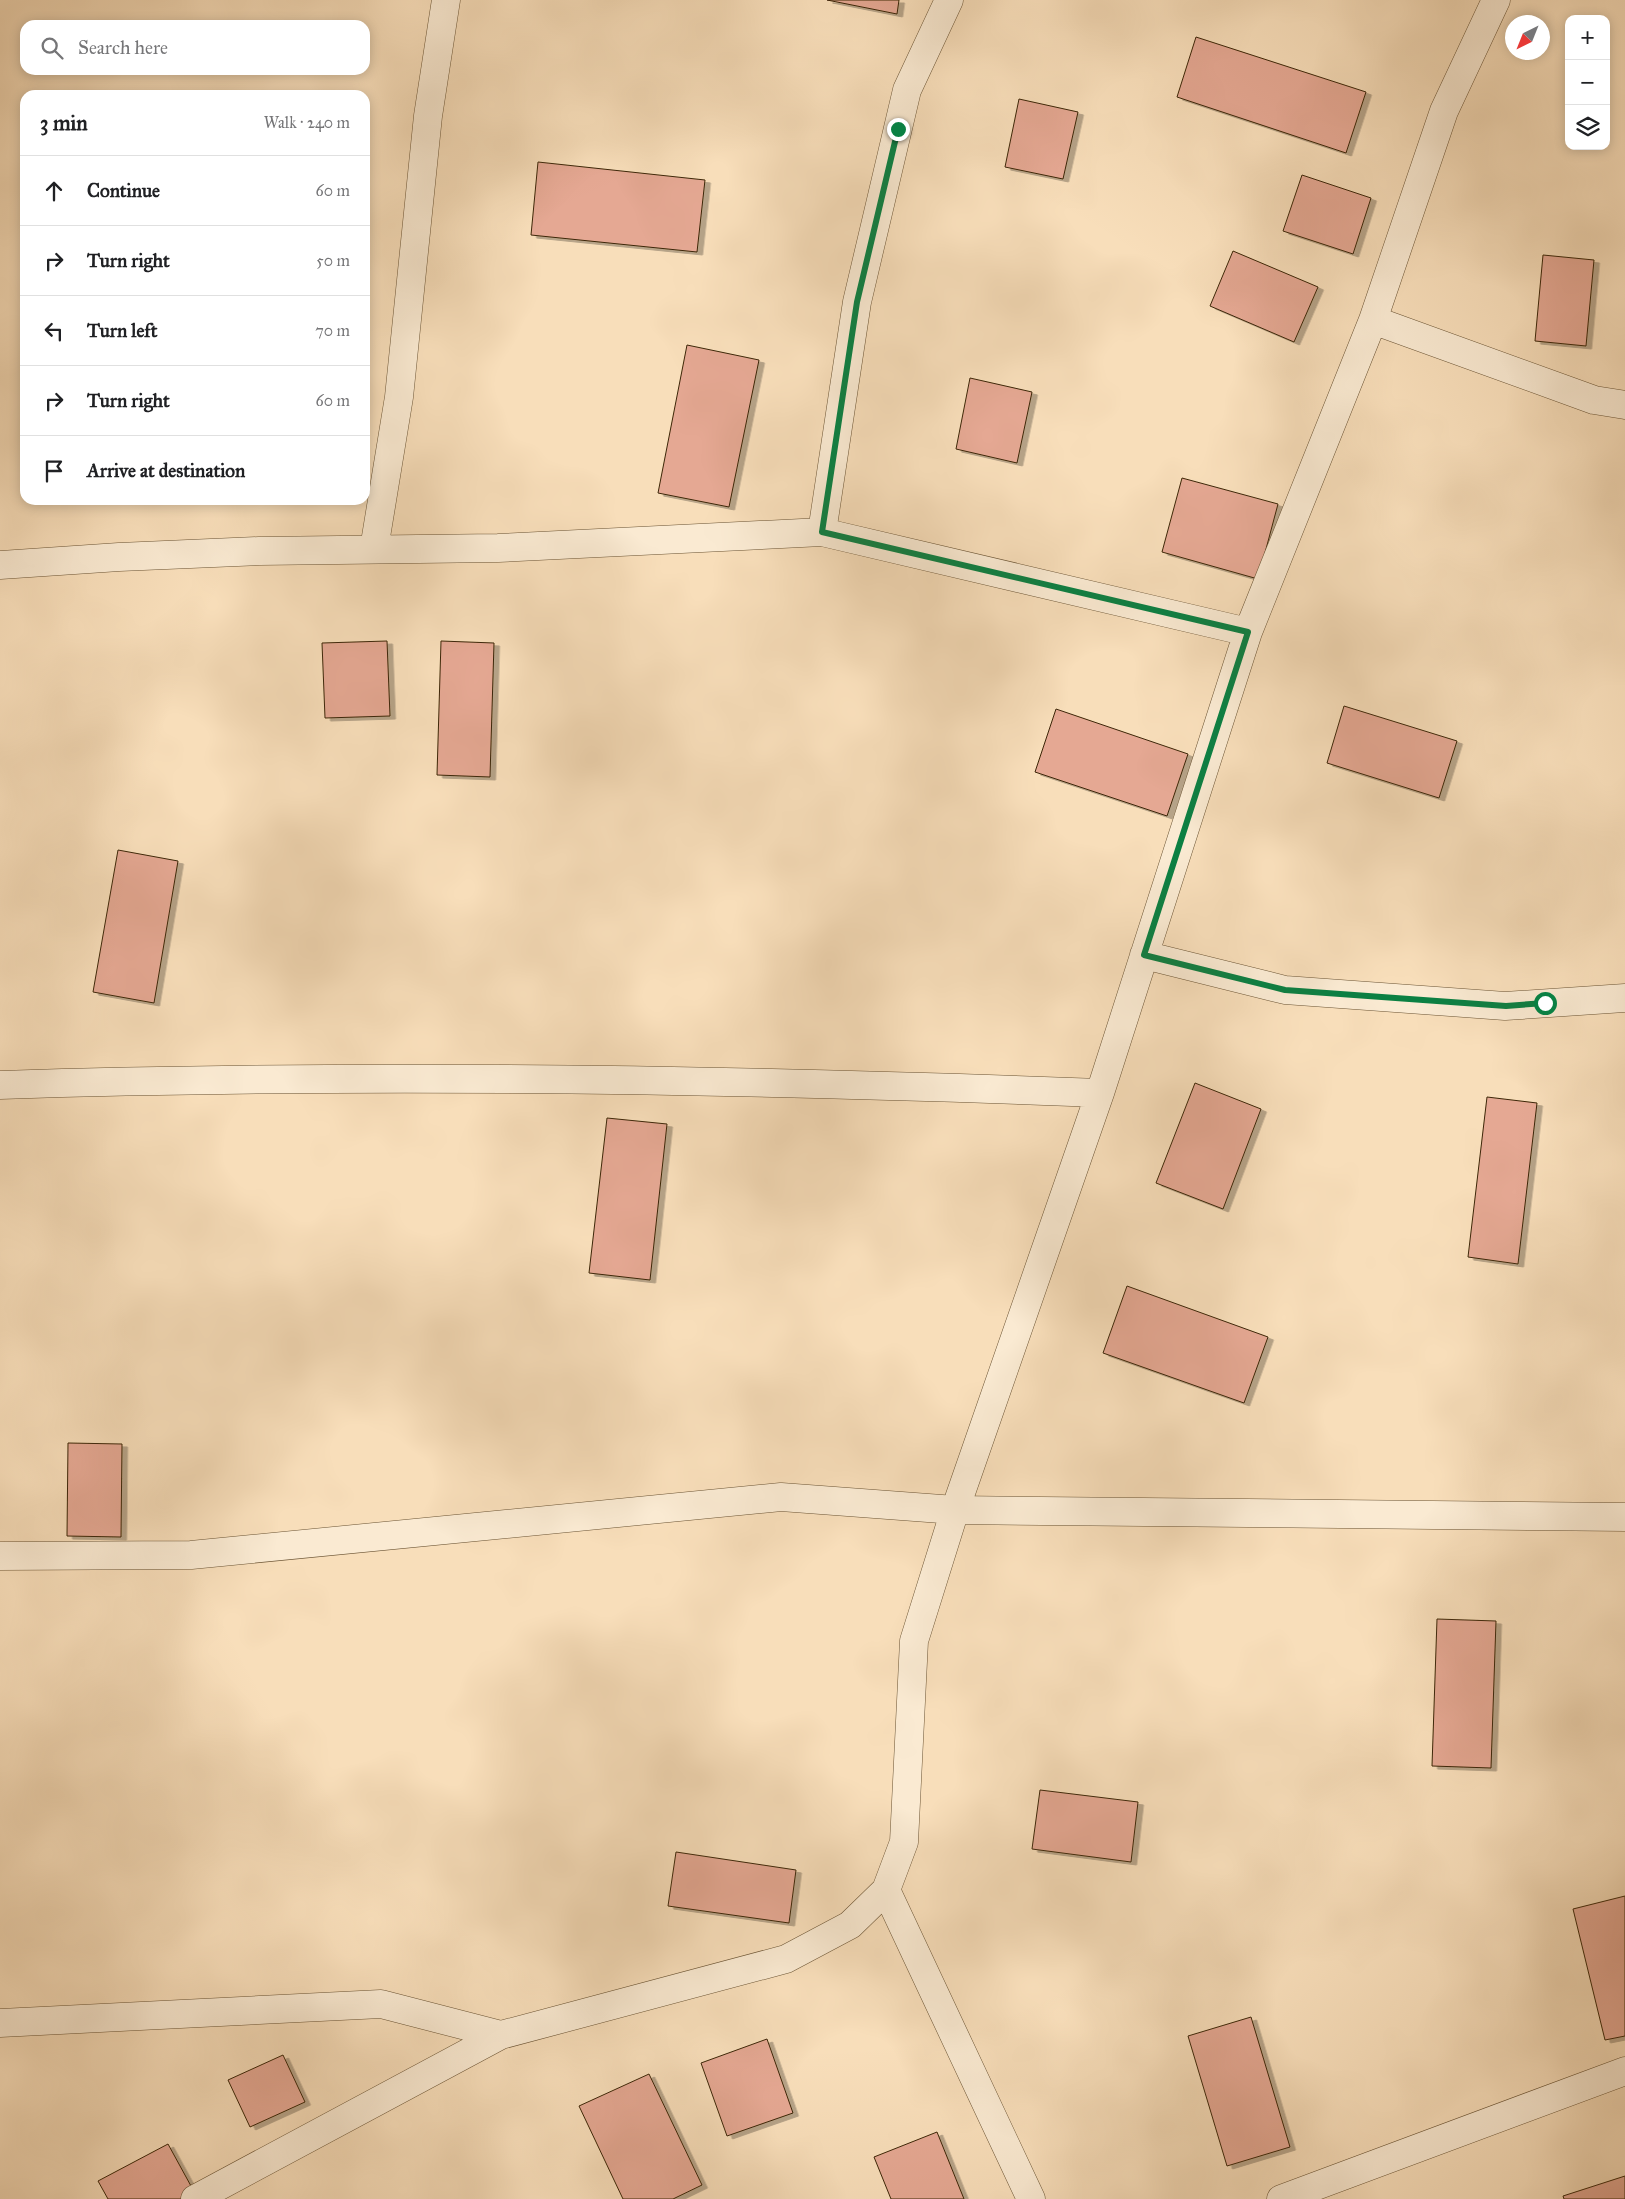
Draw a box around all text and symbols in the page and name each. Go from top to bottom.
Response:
north arrow [1505,15,1550,60]
map controls [1565,15,1610,150]
button: + [1565,15,1610,60]
search box [20,20,370,75]
icon: search [38,34,66,62]
text: Search here [78,36,168,59]
button: − [1565,60,1610,105]
button: layers [1565,105,1610,150]
text: 3 min [40,110,88,136]
text: Walk · 240 m [264,113,350,132]
route end [887,118,910,141]
icon: ahead [40,177,68,205]
text: Continue [87,179,160,202]
text: 60 m [316,181,350,200]
icon: right [40,247,68,275]
text: Turn right [87,249,170,272]
text: 50 m [316,251,350,270]
icon: left [40,317,68,345]
text: Turn left [87,319,157,342]
text: 70 m [315,321,350,340]
icon: right [40,387,68,415]
text: Turn right [87,389,170,412]
text: 60 m [316,391,350,410]
icon: arrive [40,457,68,485]
text: Arrive at destination [87,459,245,482]
route start [1534,992,1557,1015]

